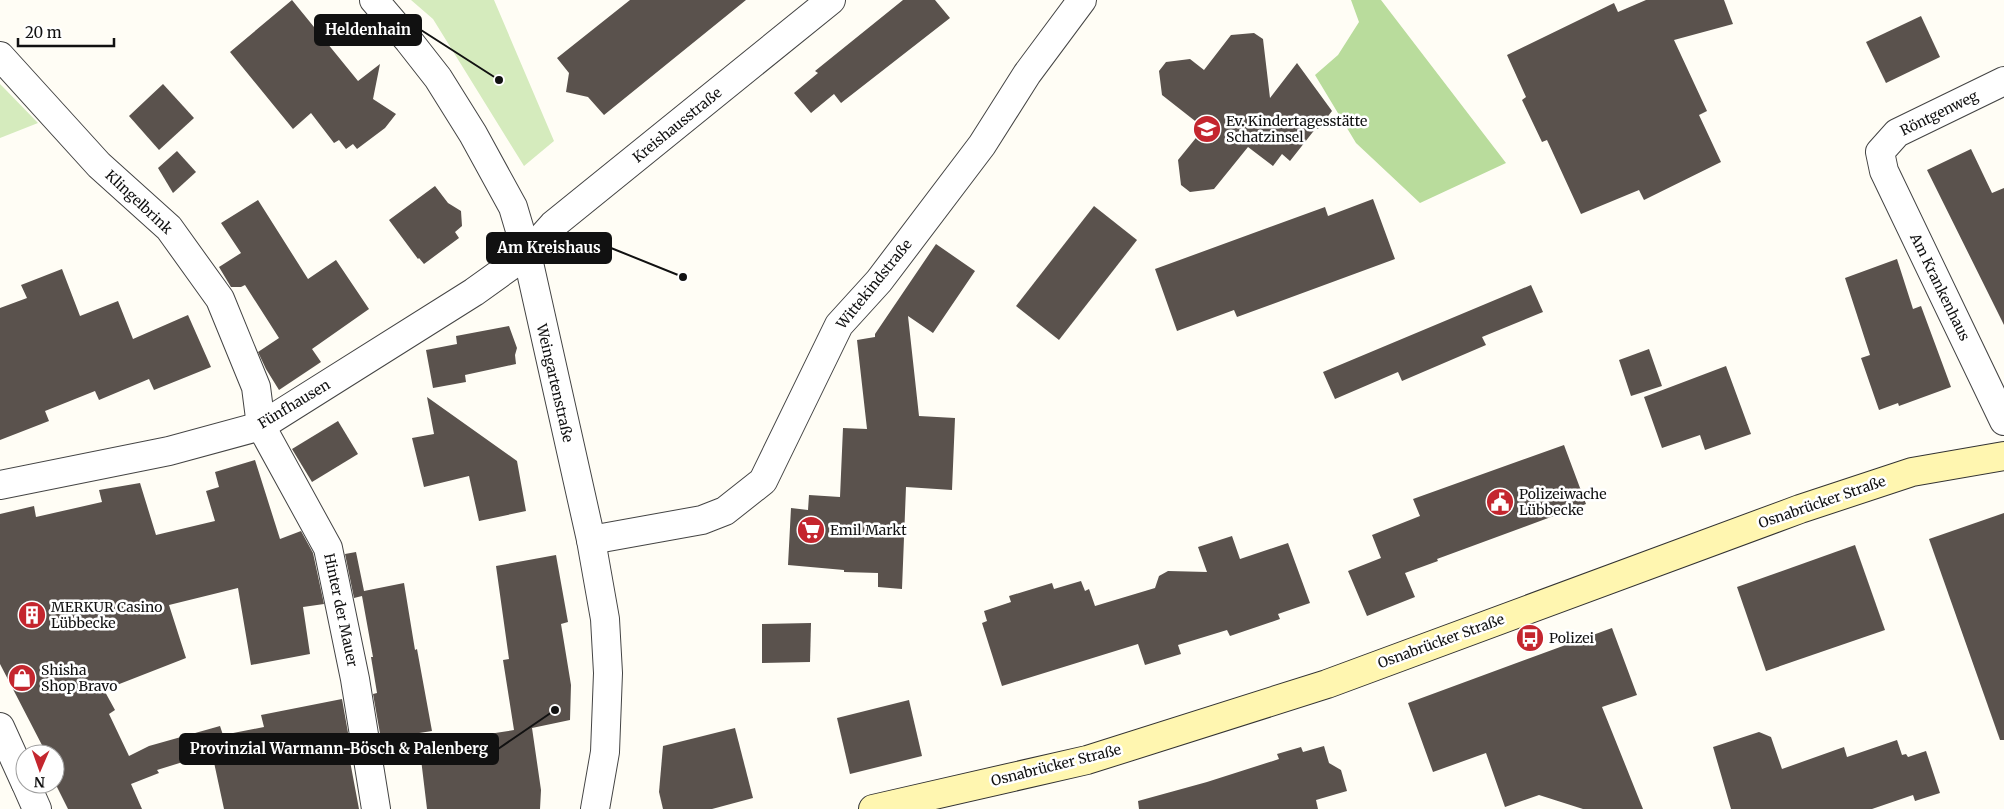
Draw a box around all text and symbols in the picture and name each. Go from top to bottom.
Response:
scale bar [18,15,114,47]
callout: Heldenhain [315,15,421,45]
text: Heldenhain [325,20,411,39]
text: 20 m [25,23,62,42]
street label: Kreishausstraße [629,84,725,166]
street label: Röntgenweg [1897,86,1981,140]
place label: Ev. Kindertagesstätte Schatzinsel [1226,112,1367,146]
school or university icon: Ev. Kindertagesstätte Schatzinsel [1192,114,1222,144]
street label: Klingelbrink [102,166,176,238]
street label: Am Krankenhaus [1906,229,1974,344]
callout: Am Kreishaus [487,233,611,263]
street label: Wittekindstraße [832,236,916,333]
text: Am Kreishaus [496,238,601,257]
street label: Weingartenstraße [532,321,577,444]
street label: Fünfhausen [255,375,333,433]
street label: Osnabrücker Straße [1756,472,1888,532]
place label: Polizeiwache Lübbecke [1519,485,1607,519]
public building icon: Polizeiwache Lübbecke [1485,487,1515,517]
supermarket icon: Emil Markt [796,515,826,545]
place label: Emil Markt [830,521,907,539]
street label: Hinter der Mauer [320,551,362,669]
place label: MERKUR Casino Lübbecke [51,598,163,632]
building icon: MERKUR Casino Lübbecke [17,600,47,630]
street label: Osnabrücker Straße [1375,610,1507,672]
bus stop icon: Polizei [1515,623,1545,653]
place label: Polizei [1549,629,1595,647]
place label: Shisha Shop Bravo [41,661,117,695]
shop icon: Shisha Shop Bravo [7,663,37,693]
callout: Provinzial Warmann-Bösch & Palenberg [180,734,498,764]
text: Provinzial Warmann-Bösch & Palenberg [190,739,489,758]
street label: Osnabrücker Straße [989,740,1123,790]
north arrow [15,744,65,794]
text: N [34,773,45,791]

